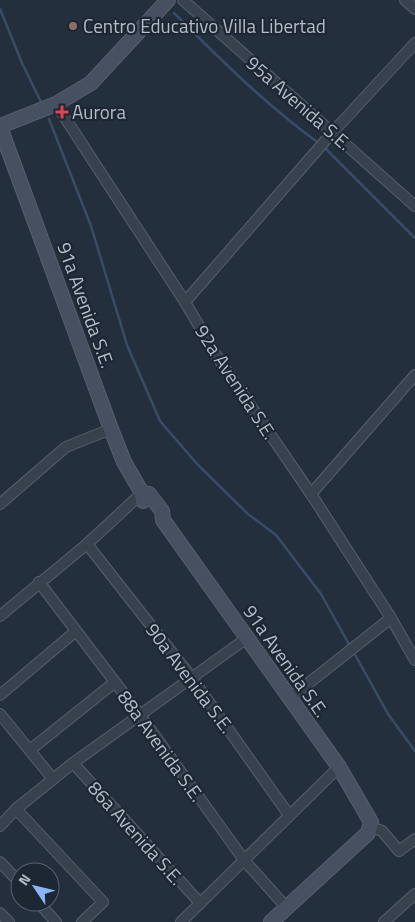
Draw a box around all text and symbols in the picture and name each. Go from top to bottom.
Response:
place label: Centro Educativo Villa Libertad [83,11,326,40]
marker: Centro Educativo Villa Libertad [67,20,79,32]
street label: 95a Avenida S.E. [240,48,359,157]
place label: Aurora [72,97,126,126]
marker: Aurora [56,106,68,118]
street label: 91a Avenida S.E. [50,238,123,372]
street label: 92a Avenida S.E. [188,319,284,445]
street label: 91a Avenida S.E. [237,598,336,723]
street label: 90a Avenida S.E. [139,616,242,739]
street label: 88a Avenida S.E. [111,684,212,807]
street label: 86a Avenida S.E. [82,774,191,891]
north arrow [10,862,60,912]
text: N [13,869,35,889]

